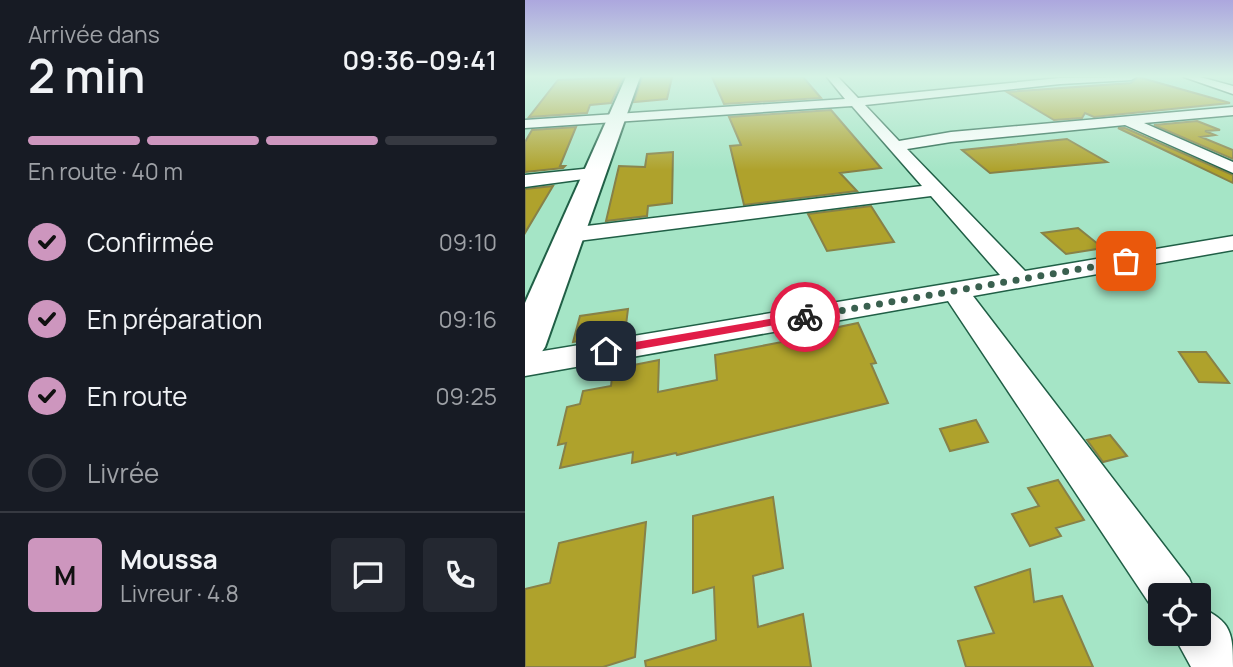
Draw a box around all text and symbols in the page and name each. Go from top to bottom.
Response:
text: Arrivée dans [28,18,160,50]
text: 09:36–09:41 [343,42,497,78]
text: 2 min [28,44,145,107]
text: En route · 40 m [28,155,183,187]
icon: check [28,223,66,261]
text: Confirmée [87,224,214,260]
text: 09:10 [439,226,497,258]
pin [1096,231,1156,291]
icon: bag [1107,242,1145,280]
courier [770,282,840,352]
icon: bike [786,298,824,336]
icon: check [28,300,66,338]
text: En préparation [87,301,262,337]
text: 09:16 [439,303,497,335]
pin [576,321,636,381]
icon: home [587,332,625,370]
icon: check [28,377,66,415]
text: En route [87,378,188,414]
text: 09:25 [435,380,497,412]
text: Livrée [87,455,159,491]
button: chat [331,538,405,612]
button: phone [423,538,497,612]
text: Moussa [120,541,218,577]
text: M [54,557,76,593]
text: Livreur · 4.8 [120,577,239,609]
map controls [1148,583,1211,646]
button: locate [1148,583,1211,646]

